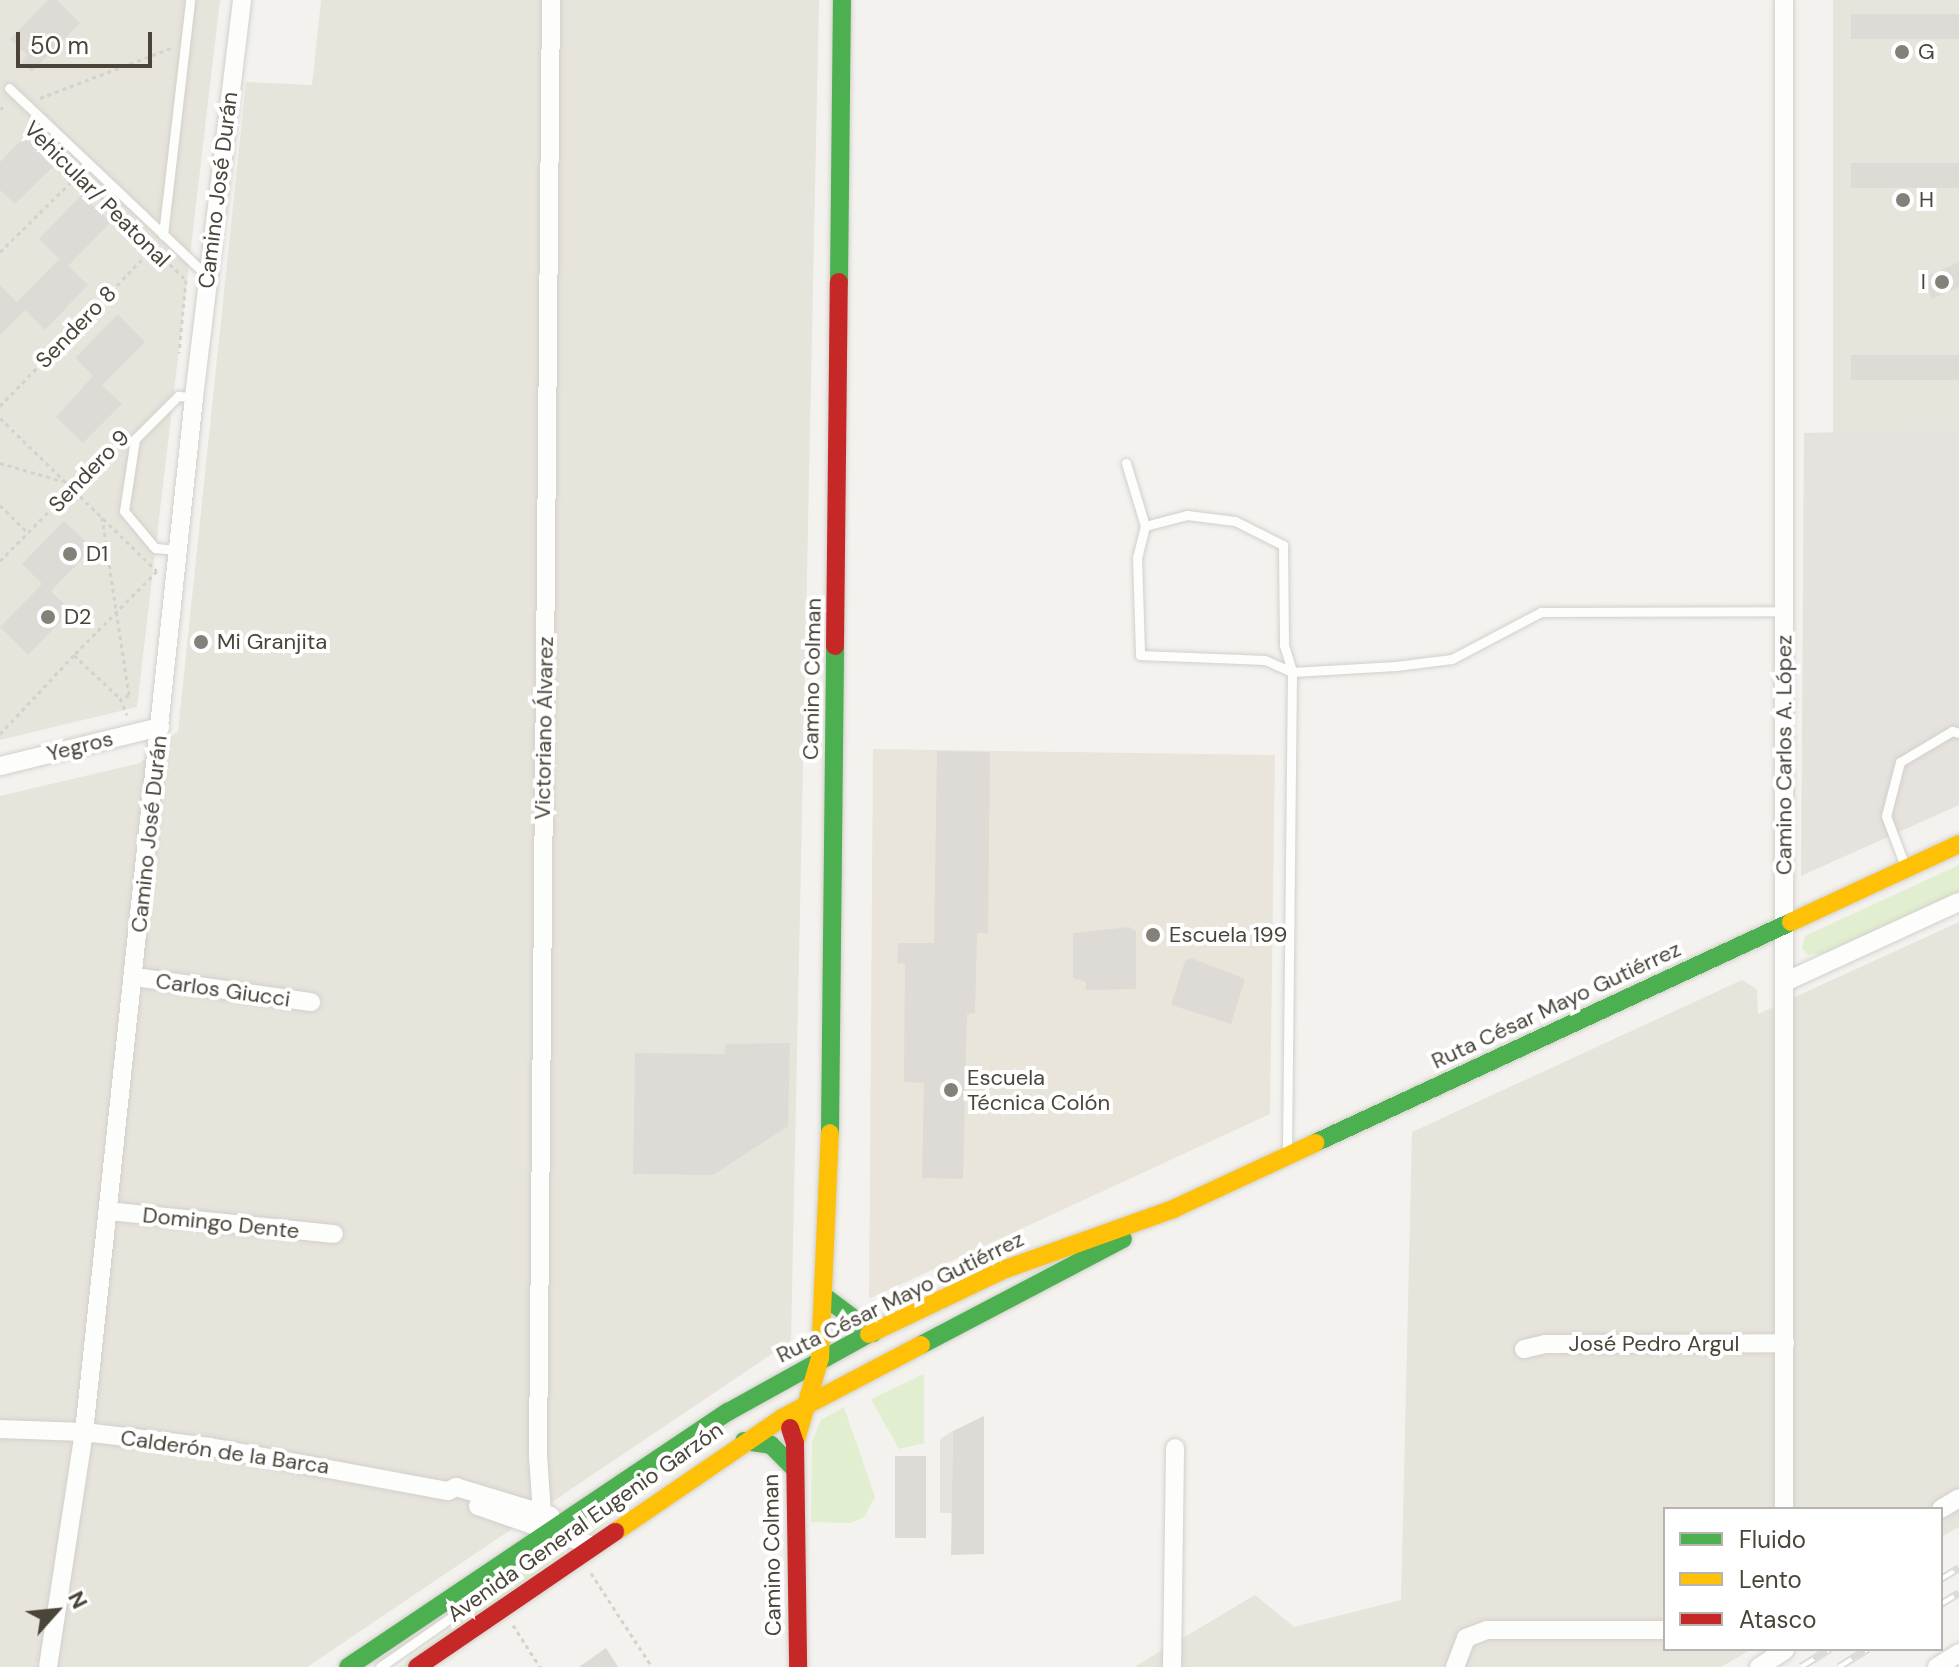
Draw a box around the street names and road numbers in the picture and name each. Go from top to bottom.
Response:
street label: Camino José Durán [193,90,243,290]
street label: Vehicular/ Peatonal [19,116,175,272]
street label: Sendero 8 [30,280,122,374]
street label: Sendero 9 [43,424,135,518]
street label: Camino Colman [797,598,827,760]
street label: Camino Carlos A. López [1771,635,1797,875]
street label: Victoriano Álvarez [529,636,559,820]
street label: Yegros [44,725,116,767]
street label: Camino José Durán [126,734,172,934]
street label: Ruta César Mayo Gutiérrez [1427,936,1685,1074]
street label: Carlos Giucci [154,967,292,1013]
street label: Domingo Dente [141,1202,301,1244]
street label: Ruta César Mayo Gutiérrez [772,1226,1028,1368]
street label: José Pedro Argul [1569,1331,1739,1357]
street label: Avenida General Eugenio Garzón [442,1416,728,1628]
street label: Calderón de la Barca [119,1424,331,1480]
street label: Camino Colman [757,1474,787,1636]

